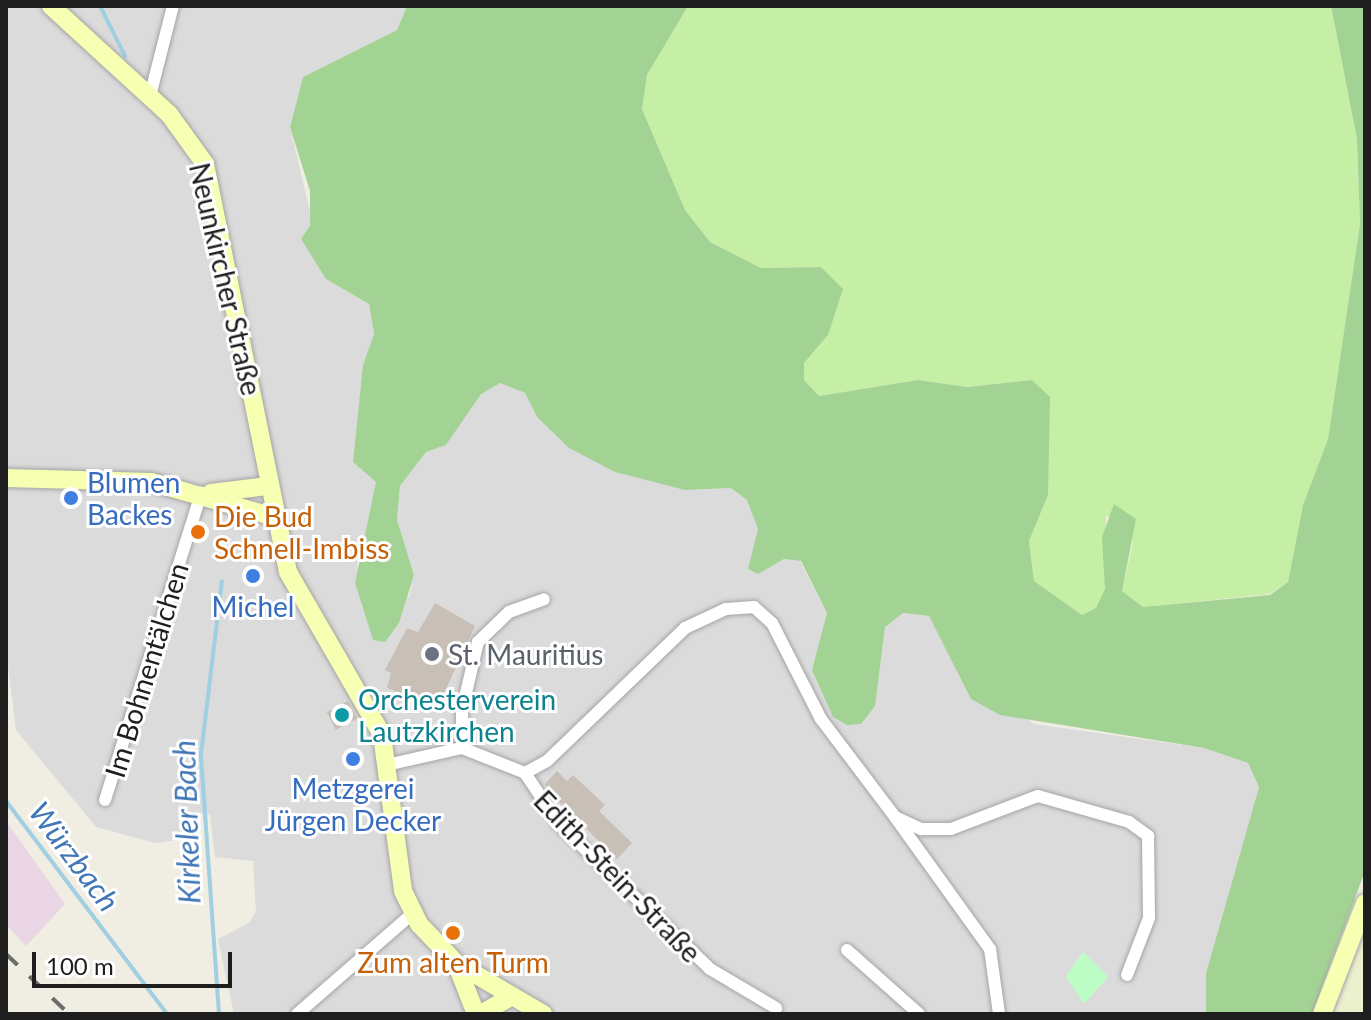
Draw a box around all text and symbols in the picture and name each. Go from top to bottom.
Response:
street label: Neunkircher Straße [183,159,269,399]
place label: Blumen Backes [87,465,180,531]
marker: Blumen Backes [62,489,80,507]
place label: Die Bud Schnell-Imbiss [214,499,389,565]
marker: Die Bud Schnell-Imbiss [189,523,207,541]
street label: Im Bohnentälchen [97,558,195,782]
marker: Michel [244,567,262,585]
place label: Michel [212,589,294,623]
place label: St. Mauritius [448,637,603,671]
marker: St. Mauritius [423,645,441,663]
place label: Orchesterverein Lautzkirchen [358,682,556,748]
marker: Orchesterverein Lautzkirchen [333,706,351,724]
water label: Kirkeler Bach [165,739,207,905]
marker: Metzgerei Jürgen Decker [344,750,362,768]
place label: Metzgerei Jürgen Decker [265,771,441,837]
street label: Edith-Stein-Straße [528,783,708,969]
water label: Würzbach [22,794,128,918]
marker: Zum alten Turm [444,924,462,942]
scale bar [36,936,236,986]
place label: Zum alten Turm [357,945,549,979]
text: 100 m [46,951,114,980]

